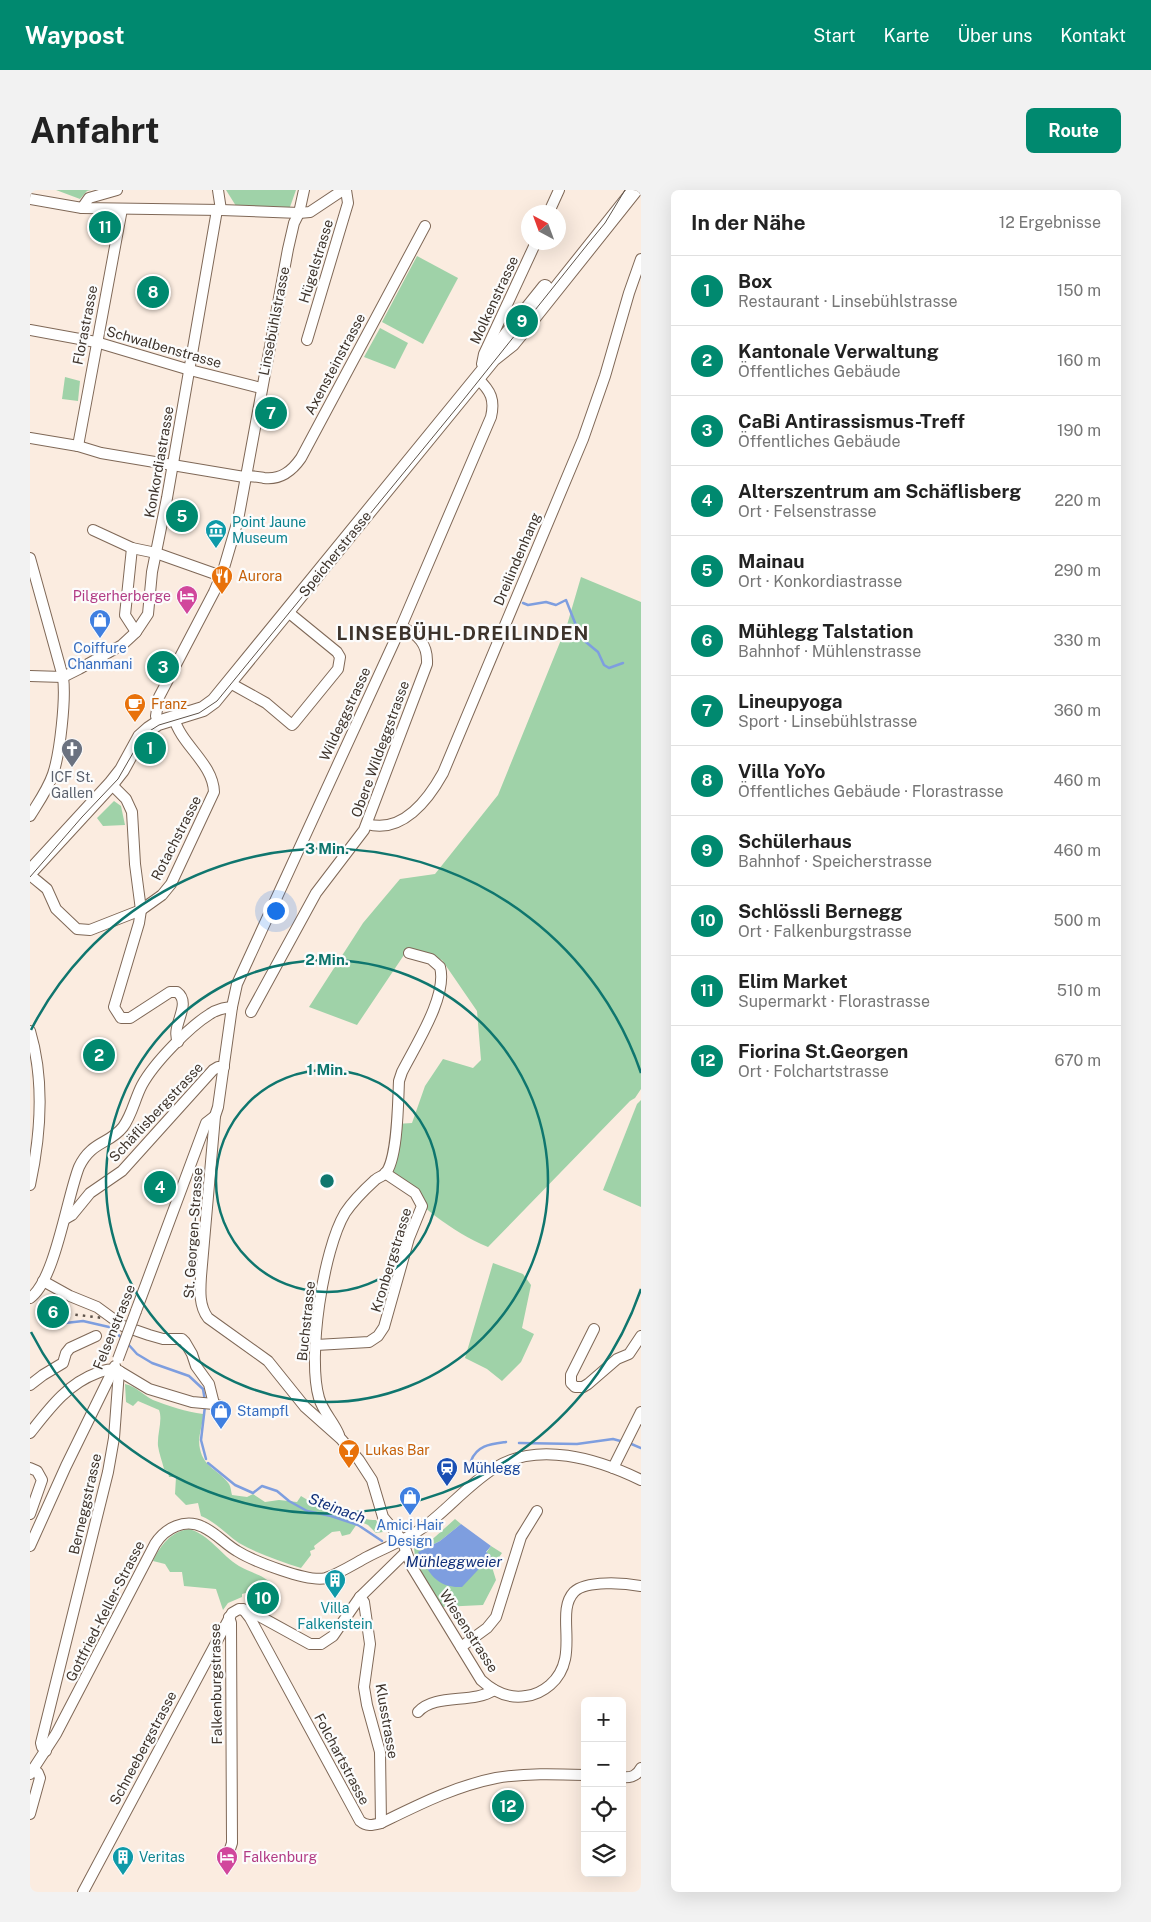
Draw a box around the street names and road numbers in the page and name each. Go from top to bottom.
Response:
street label: Hügelstrasse [296,217,336,305]
street label: Molkenstrasse [467,253,521,347]
street label: Linsebühlstrasse [256,265,292,377]
street label: Florastrasse [69,284,101,366]
street label: Axensteinstrasse [302,311,368,417]
street label: Schwalbenstrasse [105,323,223,371]
street label: Konkordiastrasse [141,405,177,519]
street label: Speicherstrasse [296,508,374,600]
street label: Dreilindenhang [490,510,544,608]
street label: Wildeggstrasse [316,665,374,763]
street label: Obere Wildeggstrasse [348,679,412,819]
street label: Rotachstrasse [148,793,204,883]
street label: Schäflisbergstrasse [106,1059,206,1165]
street label: St. Georgen-Strasse [180,1167,206,1299]
street label: Kronbergstrasse [368,1206,414,1314]
street label: Buchstrasse [294,1280,318,1362]
street label: Felsenstrasse [90,1282,138,1372]
street label: Berneggstrasse [66,1452,104,1556]
street label: Gottfried-Keller-Strasse [63,1538,148,1684]
street label: Wiesenstrasse [436,1587,502,1675]
street label: Falkenburgstrasse [207,1623,225,1745]
street label: Klusstrasse [373,1682,401,1760]
street label: Schneebergstrasse [106,1688,180,1807]
street label: Folchartstrasse [311,1711,373,1808]

